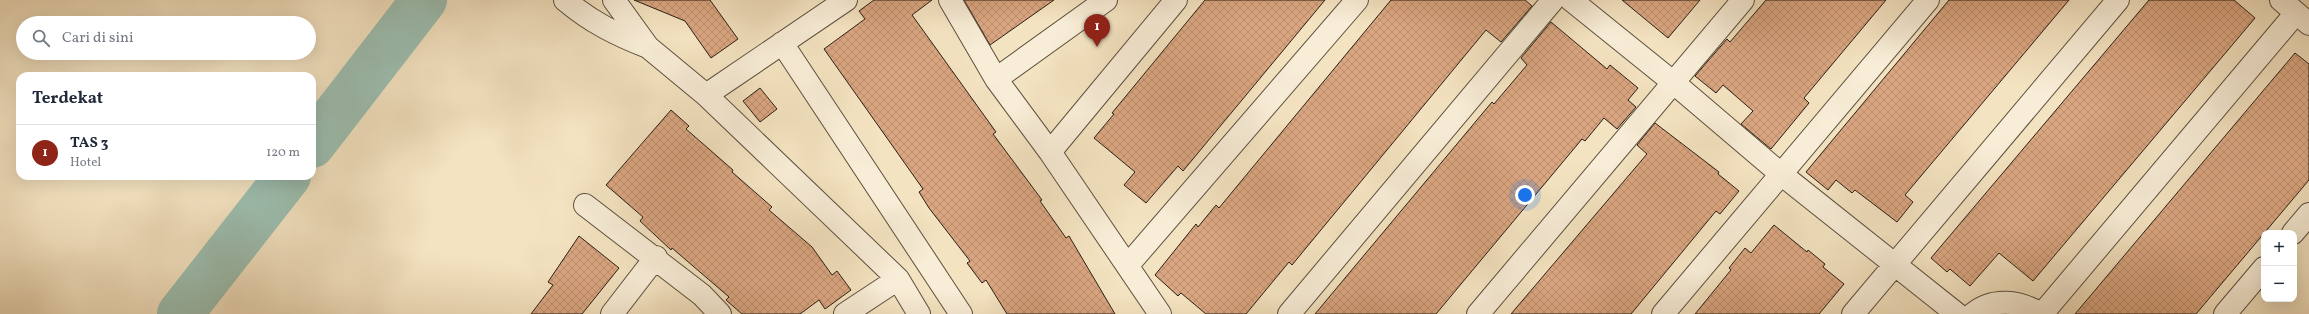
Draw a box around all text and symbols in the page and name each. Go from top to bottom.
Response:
pin: 1 [1084,14,1110,47]
search box [16,16,316,60]
icon: search [30,27,52,49]
text: Cari di sini [62,28,133,49]
text: Terdekat [32,87,103,110]
text: TAS 3 [70,133,108,154]
text: 1 [42,144,48,162]
text: 120 m [266,144,300,162]
text: Hotel [70,154,101,172]
your location [1515,185,1535,205]
map controls [2261,230,2297,302]
button: + [2261,230,2297,266]
button: − [2261,266,2297,302]

